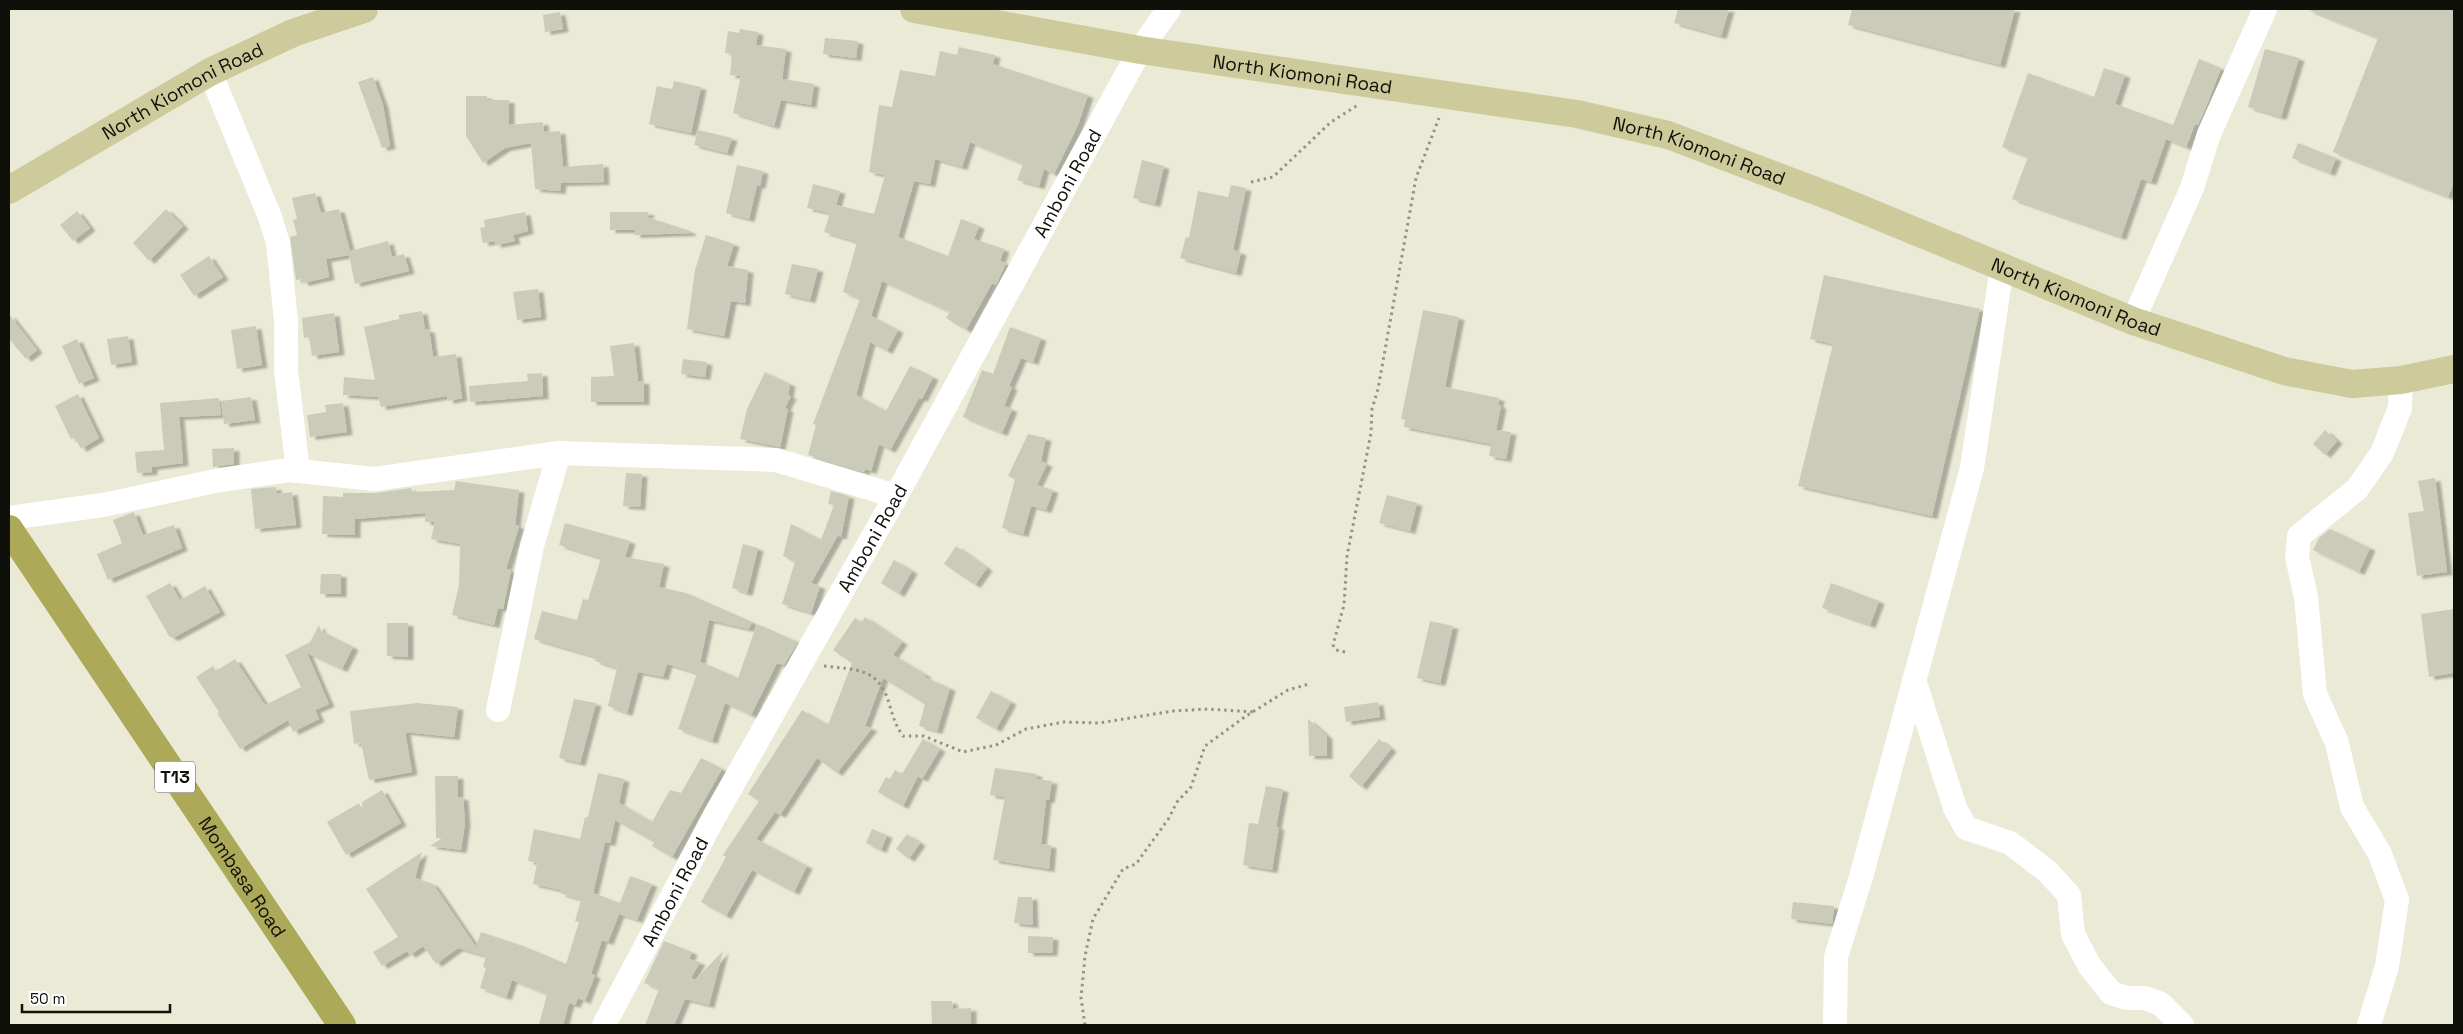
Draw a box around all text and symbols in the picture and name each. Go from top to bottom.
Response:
street label: North Kiomoni Road [97,37,267,146]
street label: North Kiomoni Road [1211,49,1394,100]
street label: North Kiomoni Road [1610,111,1789,191]
street label: Amboni Road [1028,125,1107,242]
street label: North Kiomoni Road [1987,252,2164,342]
street label: Amboni Road [832,480,913,597]
road number: T13 [155,762,195,792]
street label: Mombasa Road [193,812,292,942]
street label: Amboni Road [636,833,714,951]
scale bar [22,982,170,1014]
text: 50 m [30,989,65,1008]

